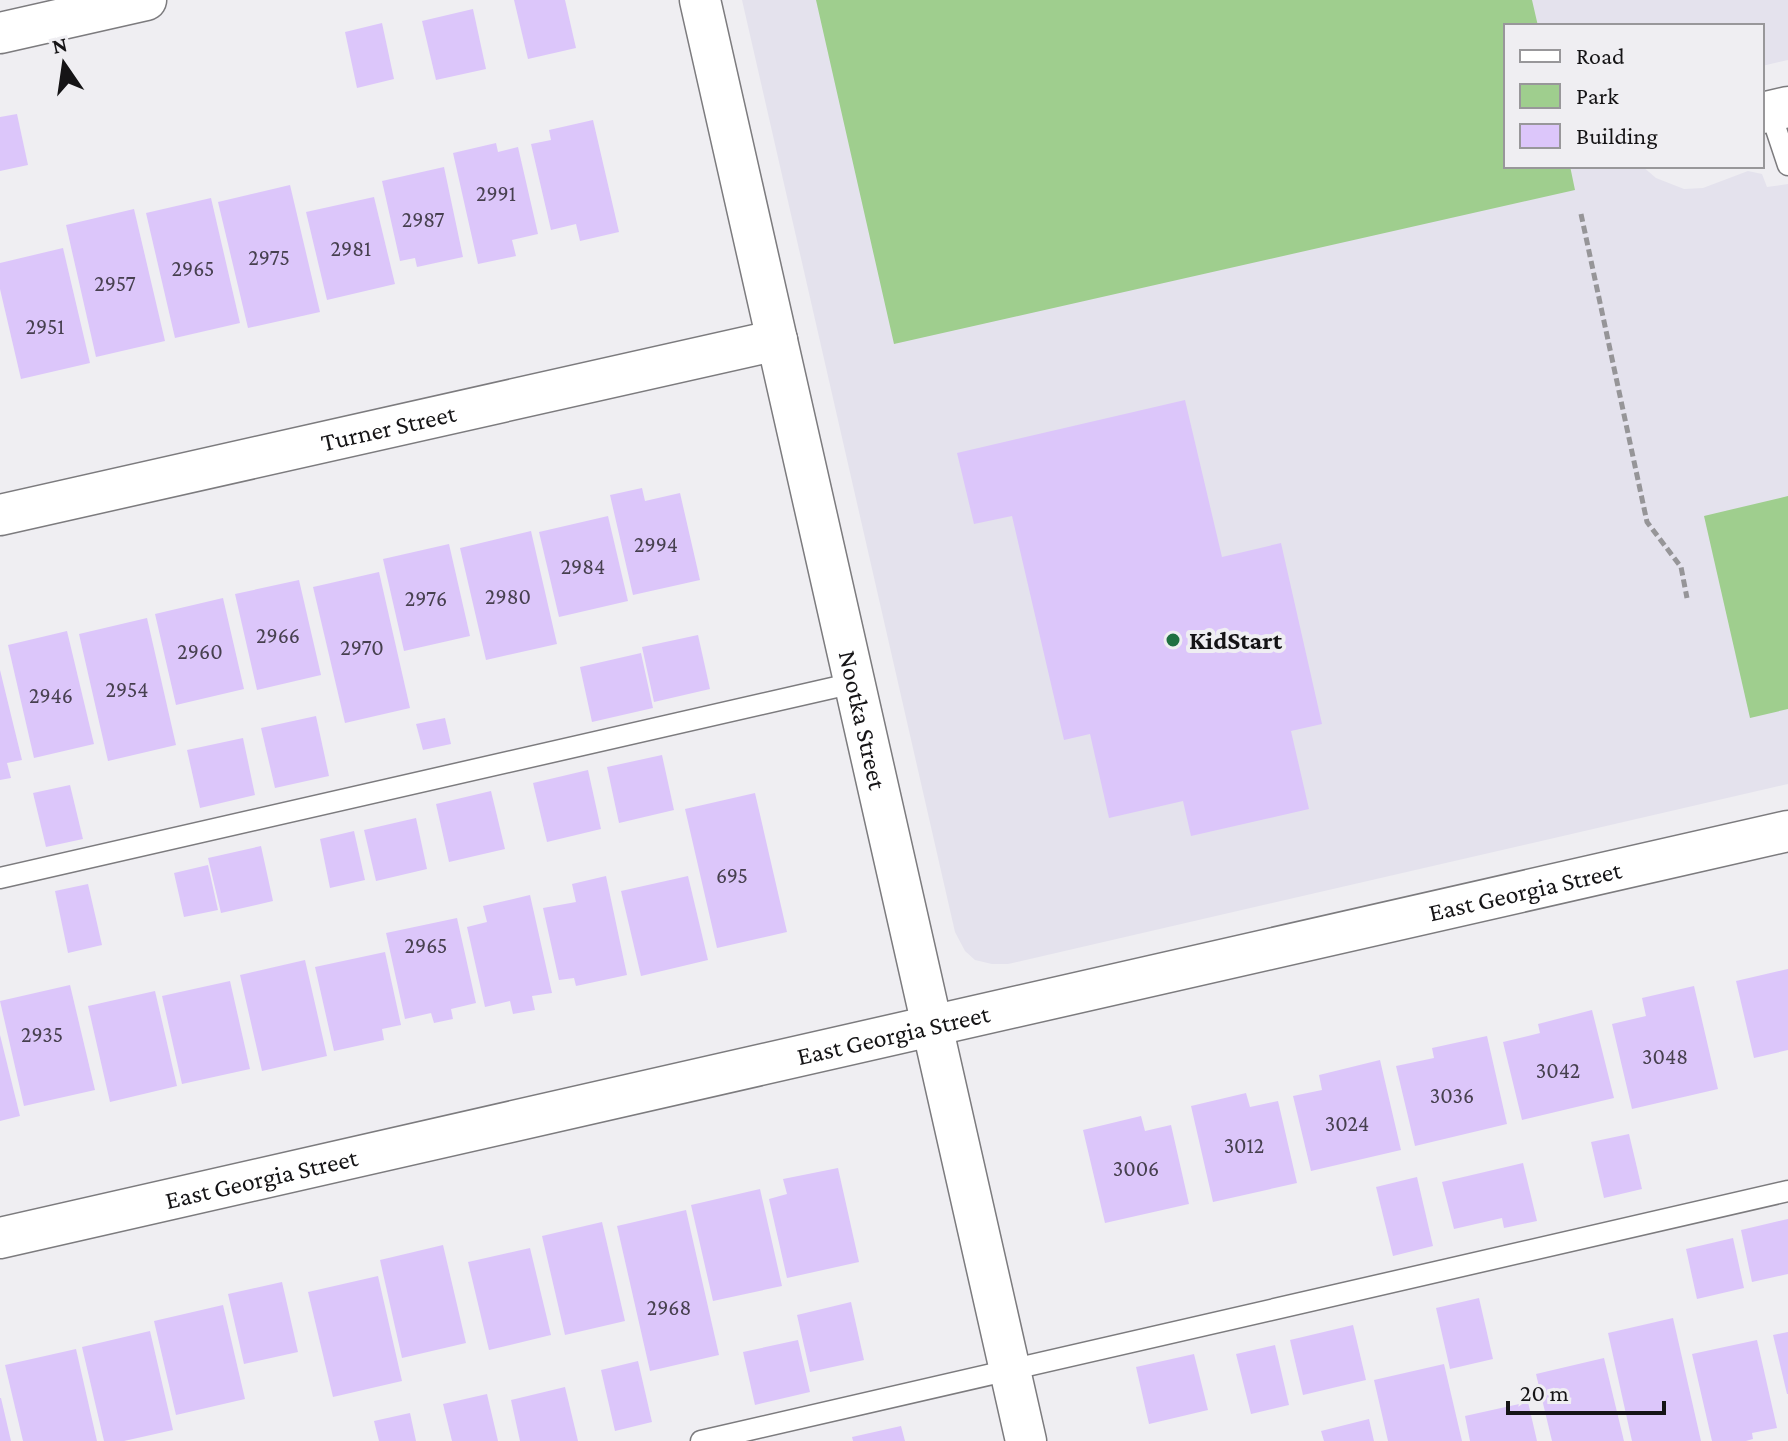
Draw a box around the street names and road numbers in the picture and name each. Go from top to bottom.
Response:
street label: Turner Street [318,398,459,457]
street label: Nootka Street [833,648,893,792]
street label: East Georgia Street [1426,855,1625,927]
street label: East Georgia Street [794,999,993,1071]
street label: East Georgia Street [162,1142,361,1214]

